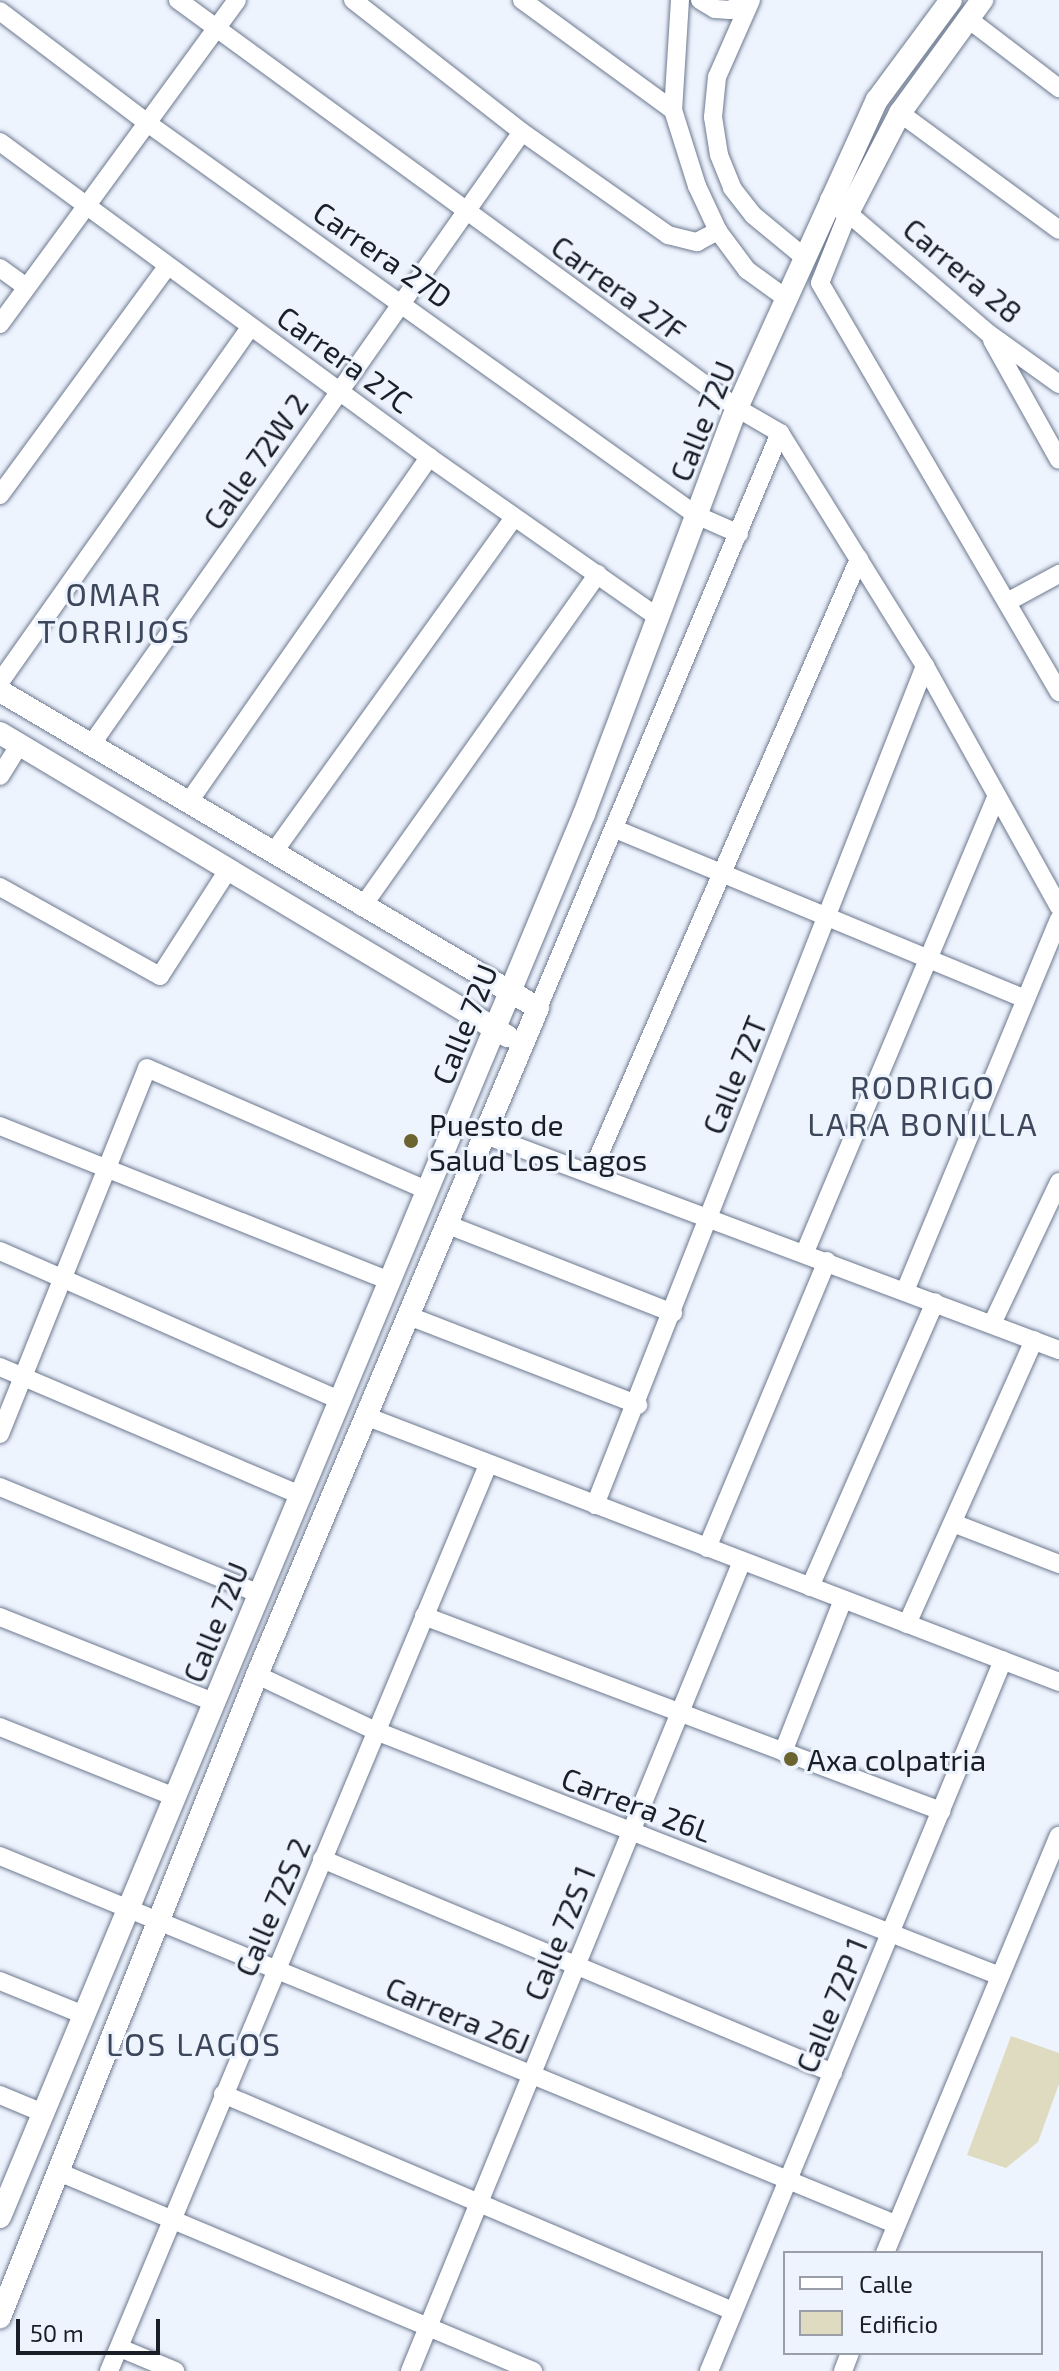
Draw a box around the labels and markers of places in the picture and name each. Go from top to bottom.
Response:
place label: Puesto de Salud Los Lagos [429,1106,647,1176]
marker: Puesto de Salud Los Lagos [400,1130,422,1152]
place label: Axa colpatria [807,1741,986,1777]
marker: Axa colpatria [782,1750,800,1768]

